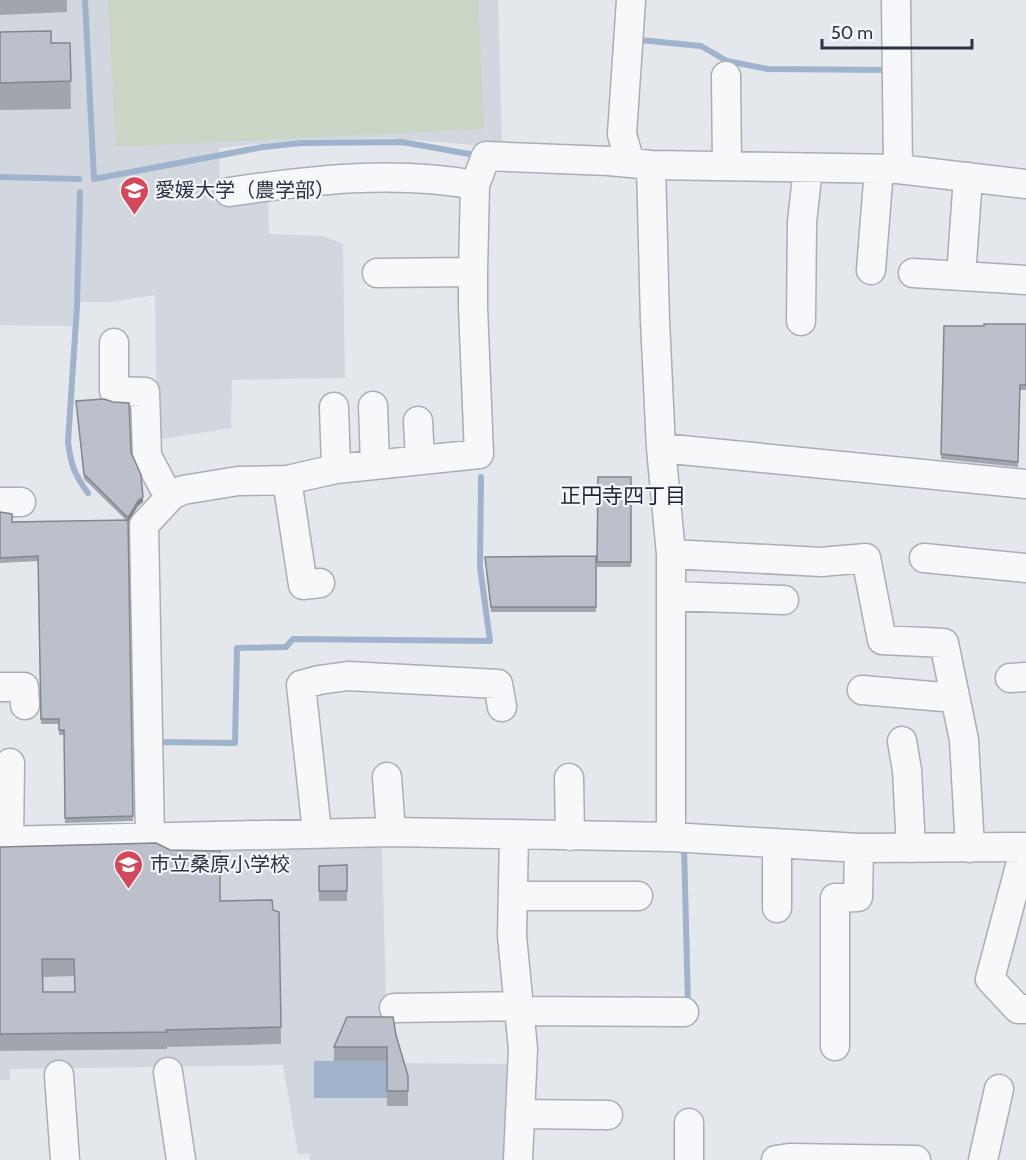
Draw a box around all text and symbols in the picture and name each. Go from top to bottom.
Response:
scale bar [822,12,972,50]
text: 50 m [831,22,873,44]
school or university icon: 愛媛大学（農学部） [118,174,150,216]
place label: 愛媛大学（農学部） [155,178,335,202]
district label: 正円寺四丁目 [560,483,686,508]
school or university icon: 市立桑原小学校 [113,848,145,890]
place label: 市立桑原小学校 [150,852,290,876]

